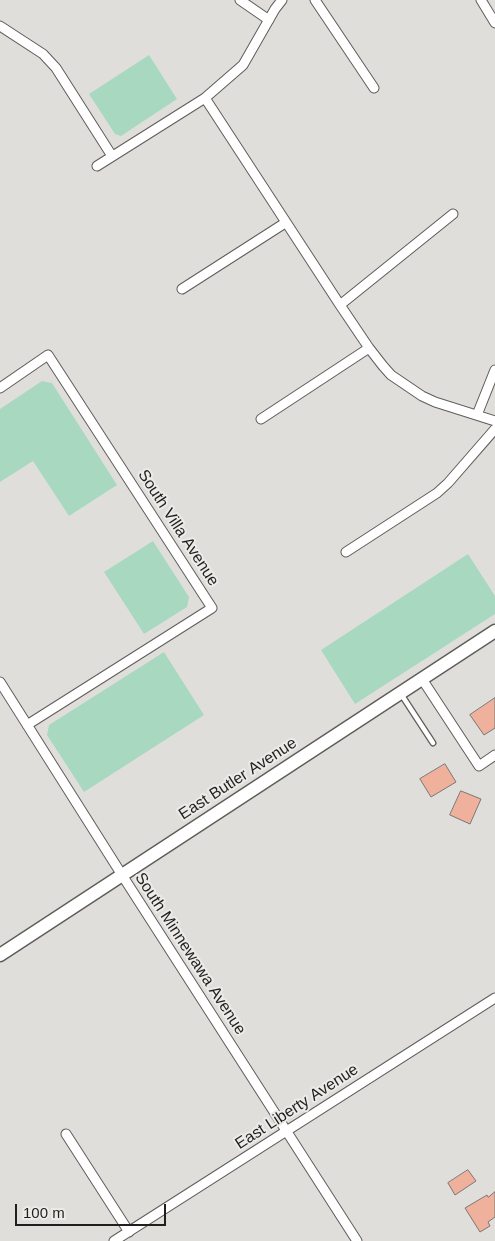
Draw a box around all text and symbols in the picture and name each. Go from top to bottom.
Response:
street label: South Villa Avenue [133,466,223,590]
street label: East Butler Avenue [175,734,301,824]
street label: South Minnewawa Avenue [130,869,250,1039]
street label: East Liberty Avenue [232,1060,362,1154]
scale bar [18,1194,169,1226]
text: 100 m [23,1204,65,1221]

